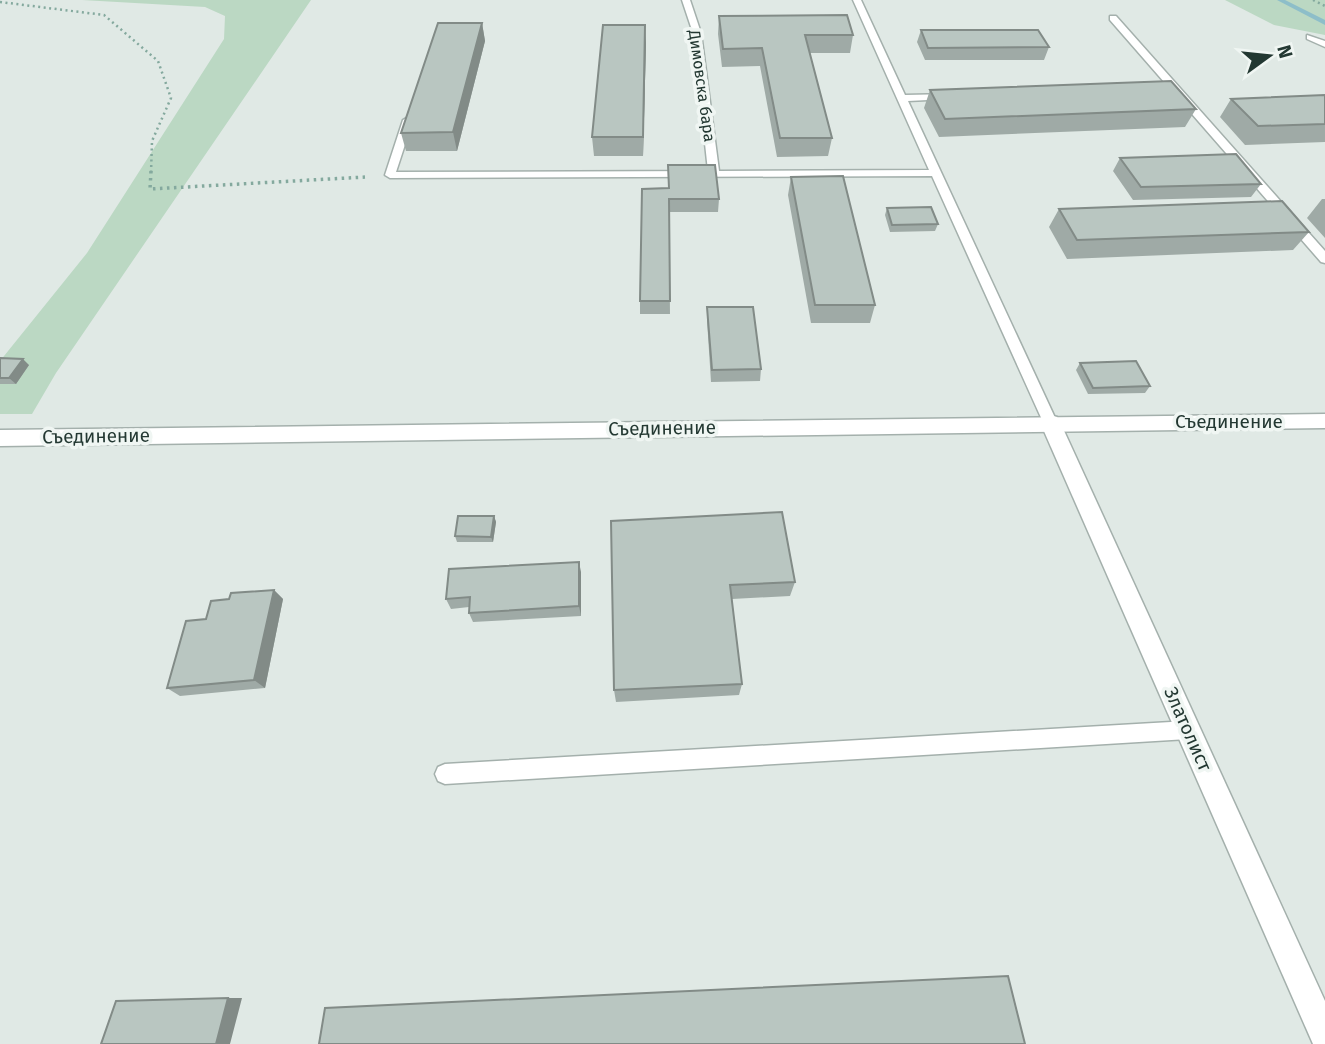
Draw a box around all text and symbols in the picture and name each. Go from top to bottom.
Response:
north arrow [1234,21,1304,91]
street label: Димовска бара [685,28,719,143]
text: N [1272,43,1298,61]
street label: Съединение [1175,410,1283,433]
street label: Съединение [608,416,716,440]
street label: Съединение [42,424,150,448]
street label: Златолист [1159,683,1217,775]

